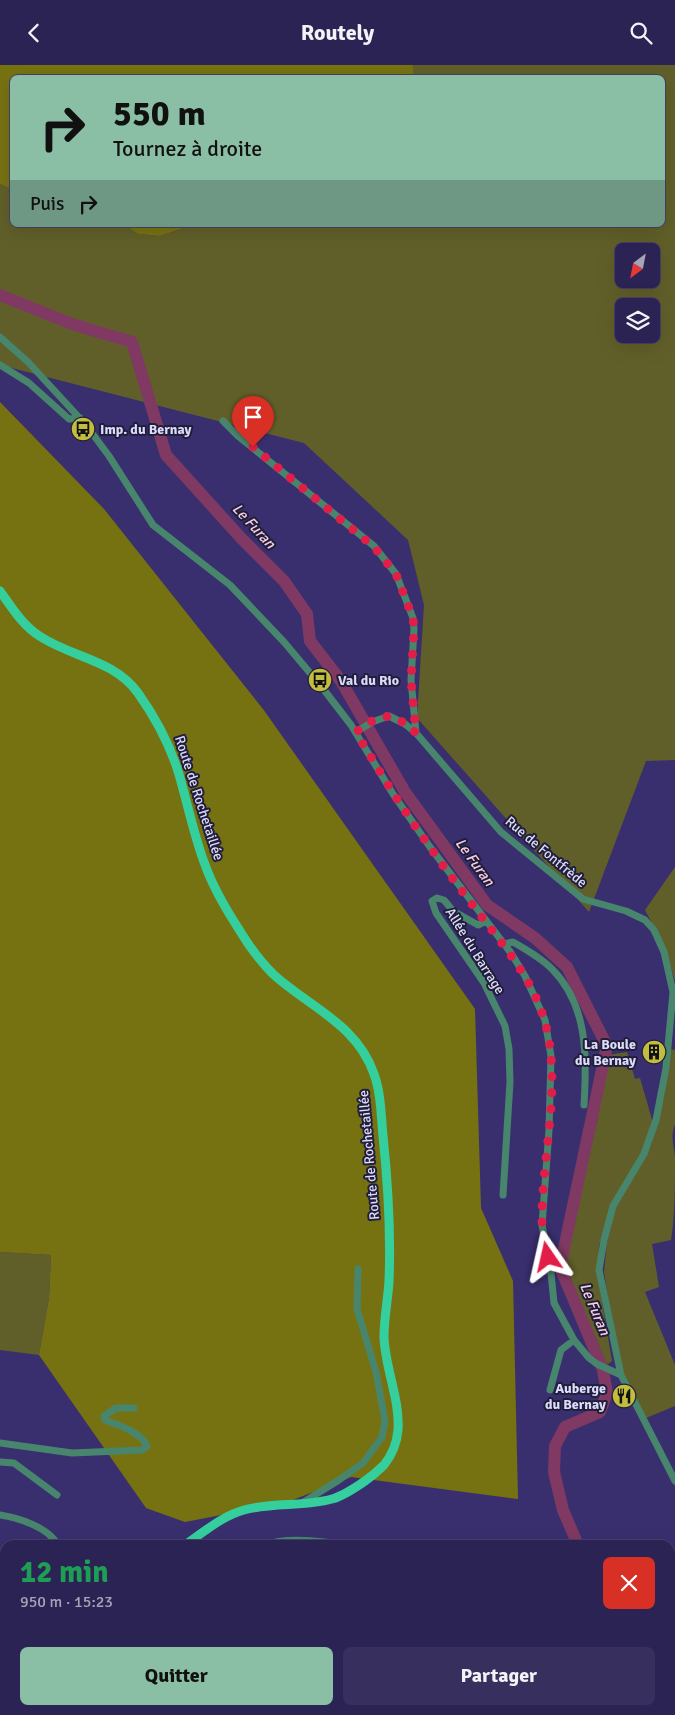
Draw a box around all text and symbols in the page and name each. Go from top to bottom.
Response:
icon: back [20,19,48,47]
text: Routely [301,19,374,46]
icon: search [627,19,655,47]
text: 550 m [113,92,206,135]
icon: right [30,95,95,160]
text: Tournez à droite [113,135,262,162]
icon: right [74,190,102,218]
text: Puis [30,192,64,216]
north arrow [615,243,660,287]
map controls [615,243,660,343]
button: layers [615,298,660,343]
pin [232,396,274,447]
icon: arrive [239,403,267,431]
bus stop icon: Imp. du Bernay [70,416,96,442]
place label: Imp. du Bernay [100,421,191,438]
water label: Le Furan [229,500,280,553]
bus stop icon: Val du Rio [307,667,333,693]
place label: Val du Rio [338,672,399,689]
street label: Route de Rochetaillée [171,734,227,862]
street label: Rue de Fontfrède [502,813,590,891]
water label: Le Furan [452,834,499,890]
street label: Allée du Barrage [442,905,508,997]
place label: La Boule du Bernay [575,1036,636,1069]
building icon: La Boule du Bernay [641,1039,667,1065]
street label: Route de Rochetaillée [355,1089,383,1221]
position arrow [521,1230,573,1282]
water label: Le Furan [576,1280,614,1339]
place label: Auberge du Bernay [545,1380,606,1413]
restaurant icon: Auberge du Bernay [611,1383,637,1409]
text: 12 min [20,1554,109,1591]
button: close [603,1557,655,1609]
text: 950 m · 15:23 [20,1592,113,1612]
button: Quitter [20,1647,333,1705]
button: Partager [343,1647,655,1705]

